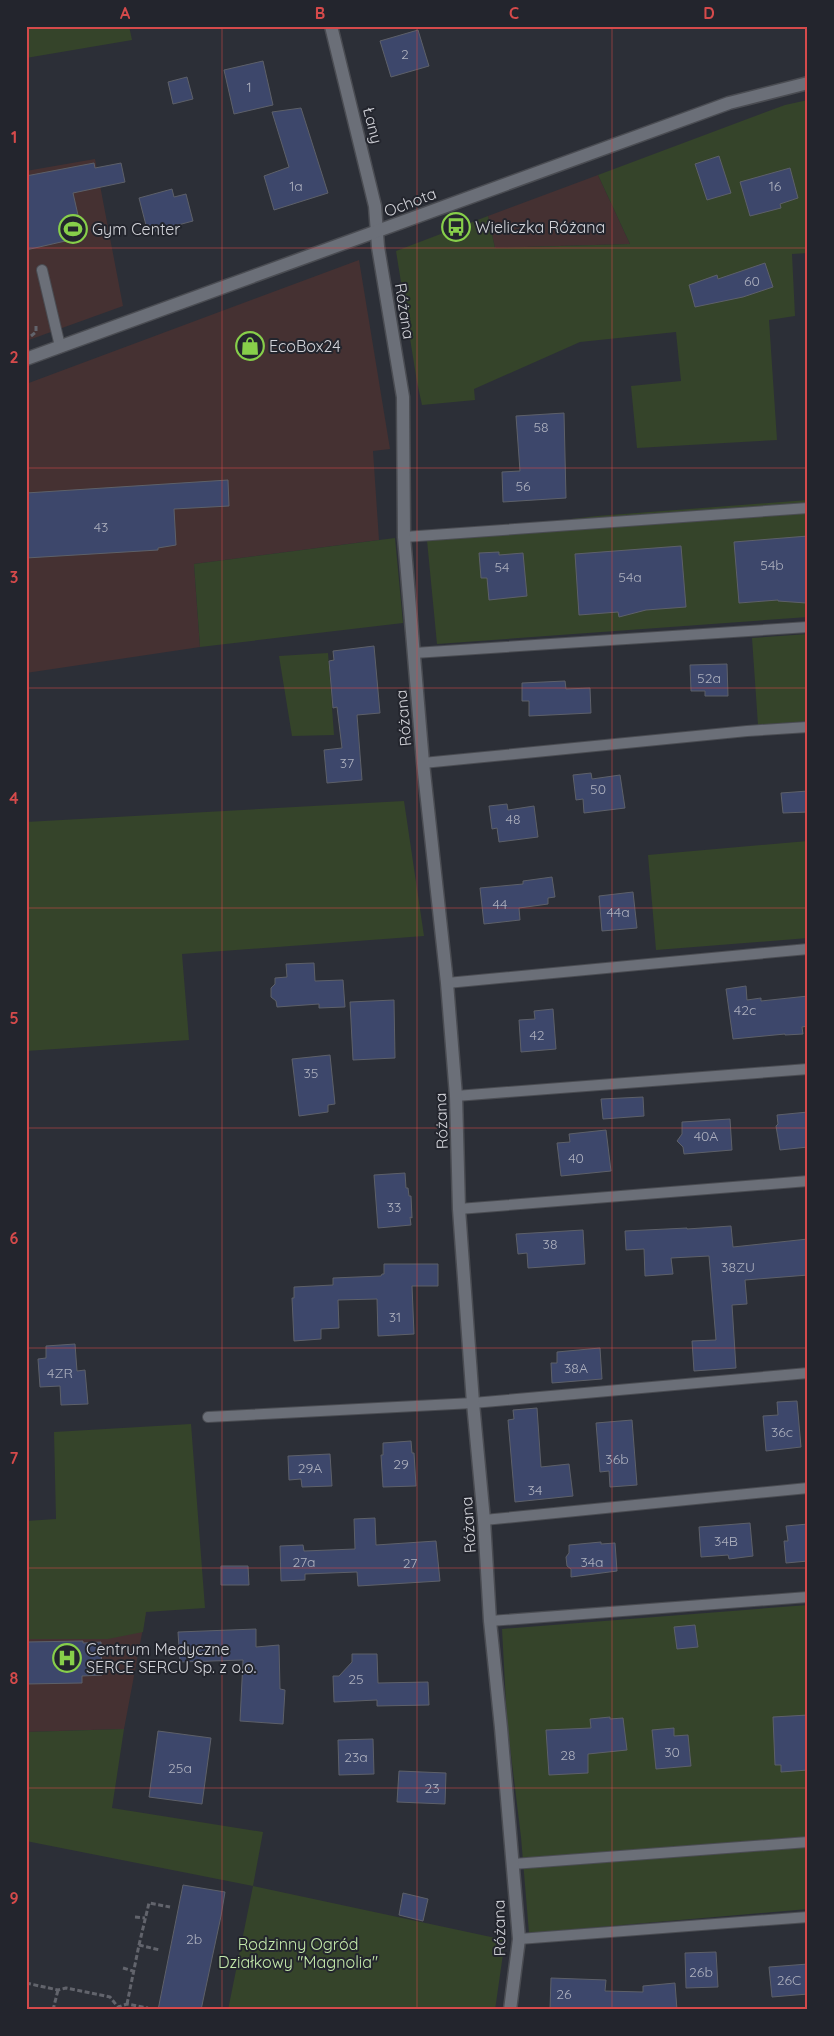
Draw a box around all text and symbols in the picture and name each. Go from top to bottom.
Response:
text: A [120,3,131,23]
text: B [315,3,325,23]
text: C [509,3,519,23]
text: D [703,3,715,23]
house number: 2 [401,45,409,63]
house number: 1 [246,78,252,96]
street label: Łany [359,105,387,145]
text: 1 [11,127,17,147]
house number: 1a [289,177,303,195]
house number: 16 [769,177,782,195]
street label: Ochota [381,183,439,221]
bus stop icon: Wieliczka Różana [441,212,471,242]
sports icon: Gym Center [58,214,88,244]
place label: Wieliczka Różana [475,217,605,237]
place label: Gym Center [92,219,180,239]
house number: 60 [744,272,760,290]
street label: Różana [391,281,419,341]
shop icon: EcoBox24 [235,331,265,361]
place label: EcoBox24 [269,336,341,356]
text: 2 [9,347,19,367]
house number: 58 [533,418,549,436]
house number: 56 [515,477,531,495]
house number: 43 [94,518,108,536]
house number: 54b [760,556,784,574]
house number: 54 [494,558,510,576]
text: 3 [10,567,18,587]
house number: 54a [618,568,642,586]
house number: 52a [697,669,721,687]
street label: Różana [391,689,415,747]
house number: 37 [340,754,354,772]
house number: 50 [590,780,606,798]
text: 4 [9,788,19,808]
house number: 48 [506,810,520,828]
house number: 44 [493,895,507,913]
house number: 44a [606,903,630,921]
house number: 42c [734,1001,756,1019]
text: 5 [9,1008,19,1028]
house number: 42 [529,1026,545,1044]
house number: 35 [304,1064,318,1082]
street label: Różana [430,1092,452,1150]
house number: 40A [694,1127,718,1145]
house number: 40 [568,1149,584,1167]
house number: 33 [387,1198,401,1216]
text: 6 [10,1228,19,1248]
house number: 38 [543,1235,557,1253]
house number: 38ZU [721,1258,755,1276]
house number: 31 [389,1308,401,1326]
house number: 38A [564,1359,588,1377]
house number: 4ZR [47,1364,73,1382]
house number: 36c [771,1423,793,1441]
text: 7 [10,1448,19,1468]
house number: 36b [605,1450,629,1468]
house number: 29 [393,1455,409,1473]
house number: 29A [298,1459,322,1477]
house number: 34 [528,1481,542,1499]
street label: Różana [456,1496,480,1554]
house number: 34B [714,1532,738,1550]
house number: 27a [292,1553,316,1571]
house number: 34a [580,1553,604,1571]
house number: 27 [403,1554,417,1572]
place label: Centrum Medyczne SERCE SERCU Sp. z o.o. [86,1639,257,1677]
hospital icon: Centrum Medyczne SERCE SERCU Sp. z o.o. [52,1643,82,1673]
text: 8 [10,1668,19,1688]
house number: 25 [348,1670,364,1688]
house number: 30 [664,1743,680,1761]
house number: 28 [560,1746,576,1764]
house number: 23a [344,1748,368,1766]
house number: 25a [168,1759,192,1777]
house number: 23 [424,1779,440,1797]
text: 9 [9,1888,19,1908]
street label: Różana [489,1899,509,1957]
house number: 2b [186,1930,202,1948]
park label: Rodzinny Ogród Działkowy "Magnolia" [218,1934,378,1972]
house number: 26b [689,1963,713,1981]
house number: 26C [777,1971,801,1989]
house number: 26 [556,1985,572,2003]

